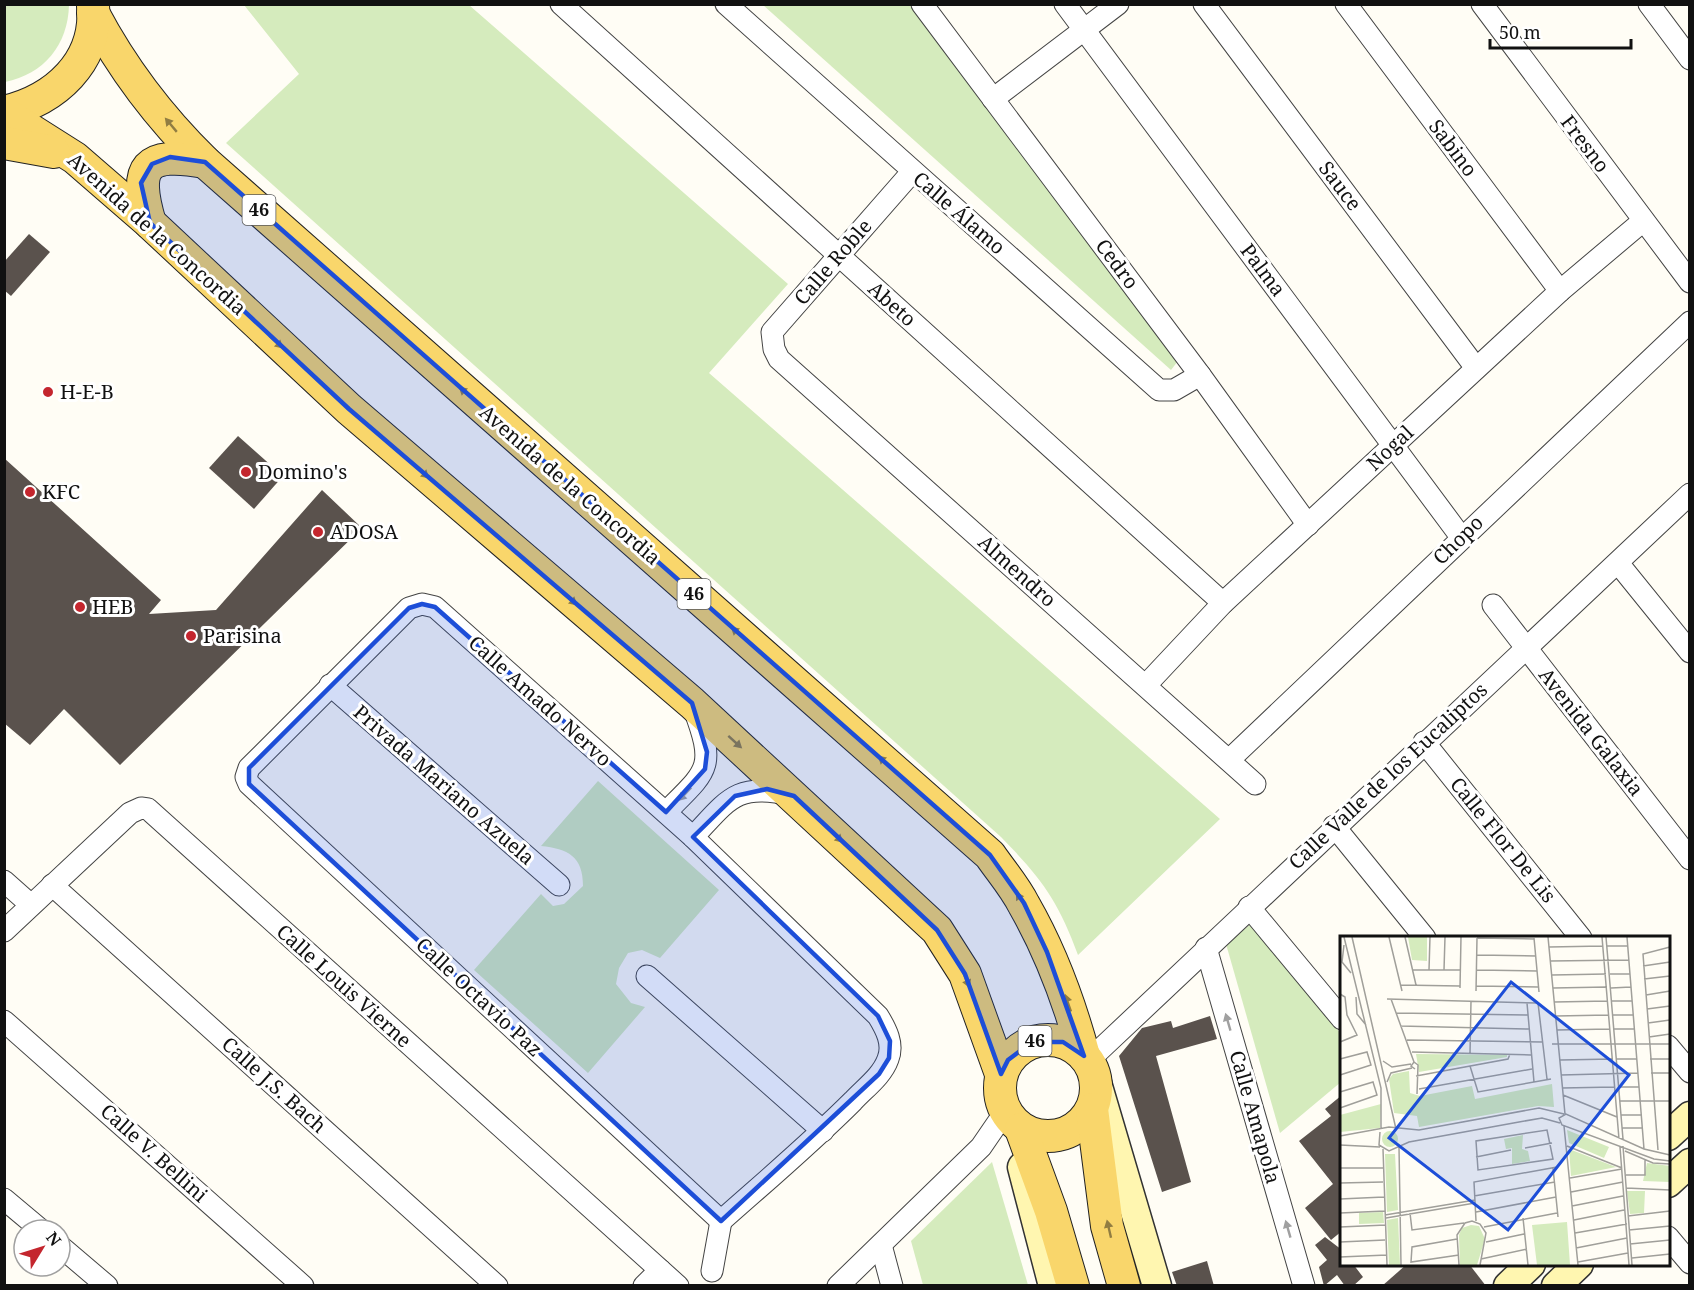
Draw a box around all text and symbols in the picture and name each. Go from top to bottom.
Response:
scale bar [1490,12,1631,50]
text: 50 m [1499,20,1541,44]
street label: Fresno [1555,109,1616,178]
street label: Sabino [1423,114,1484,182]
one-way arrow [165,117,178,133]
street label: Avenida de la Concordia [62,146,252,321]
street label: Sauce [1313,155,1368,216]
street label: Calle Álamo [908,165,1011,260]
road number: 46 [242,195,276,225]
street label: Calle Roble [788,213,877,310]
street label: Cedro [1090,233,1145,294]
street label: Palma [1235,238,1292,302]
street label: Abeto [863,275,922,332]
one-way arrow [268,335,283,348]
place label: H-E-B [60,378,114,405]
marker: H-E-B [41,385,55,399]
one-way arrow [459,387,474,400]
street label: Avenida de la Concordia [474,398,667,571]
street label: Nogal [1360,419,1419,476]
place label: Domino's [258,458,347,485]
marker: Domino's [239,465,253,479]
one-way arrow [414,465,429,478]
place label: KFC [42,478,80,505]
marker: KFC [23,485,37,499]
street label: Chopo [1427,509,1489,570]
place label: ADOSA [330,518,399,545]
marker: ADOSA [311,525,325,539]
street label: Almendro [973,528,1062,613]
road number: 46 [678,579,710,609]
one-way arrow [562,592,578,605]
place label: HEB [92,593,133,620]
marker: HEB [73,600,87,614]
place label: Parisina [203,622,282,649]
one-way arrow [731,626,746,640]
marker: Parisina [184,629,198,643]
street label: Calle Amado Nervo [463,629,618,772]
street label: Avenida Galaxia [1533,662,1650,801]
street label: Calle Valle de los Eucaliptos [1282,676,1493,875]
street label: Privada Mariano Azuela [348,699,541,871]
one-way arrow [728,735,742,749]
one-way arrow [878,756,893,769]
street label: Calle Flor De Lis [1444,771,1562,908]
one-way arrow [678,786,692,800]
one-way arrow [829,829,844,843]
one-way arrow [1015,892,1026,908]
street label: Calle Louis Vierne [271,918,418,1053]
street label: Calle Octavio Paz [410,931,548,1062]
inset map [1340,936,1670,1266]
one-way arrow [962,970,971,988]
one-way arrow [1062,994,1072,1012]
one-way arrow [1223,1013,1232,1031]
road number: 46 [1018,1026,1052,1056]
street label: Calle J.S. Bach [216,1030,333,1139]
street label: Calle Amapola [1224,1047,1287,1187]
street label: Calle V. Bellini [95,1097,214,1208]
north arrow [12,1218,72,1278]
one-way arrow [1103,1220,1113,1238]
one-way arrow [1283,1220,1292,1238]
text: N [41,1227,67,1251]

